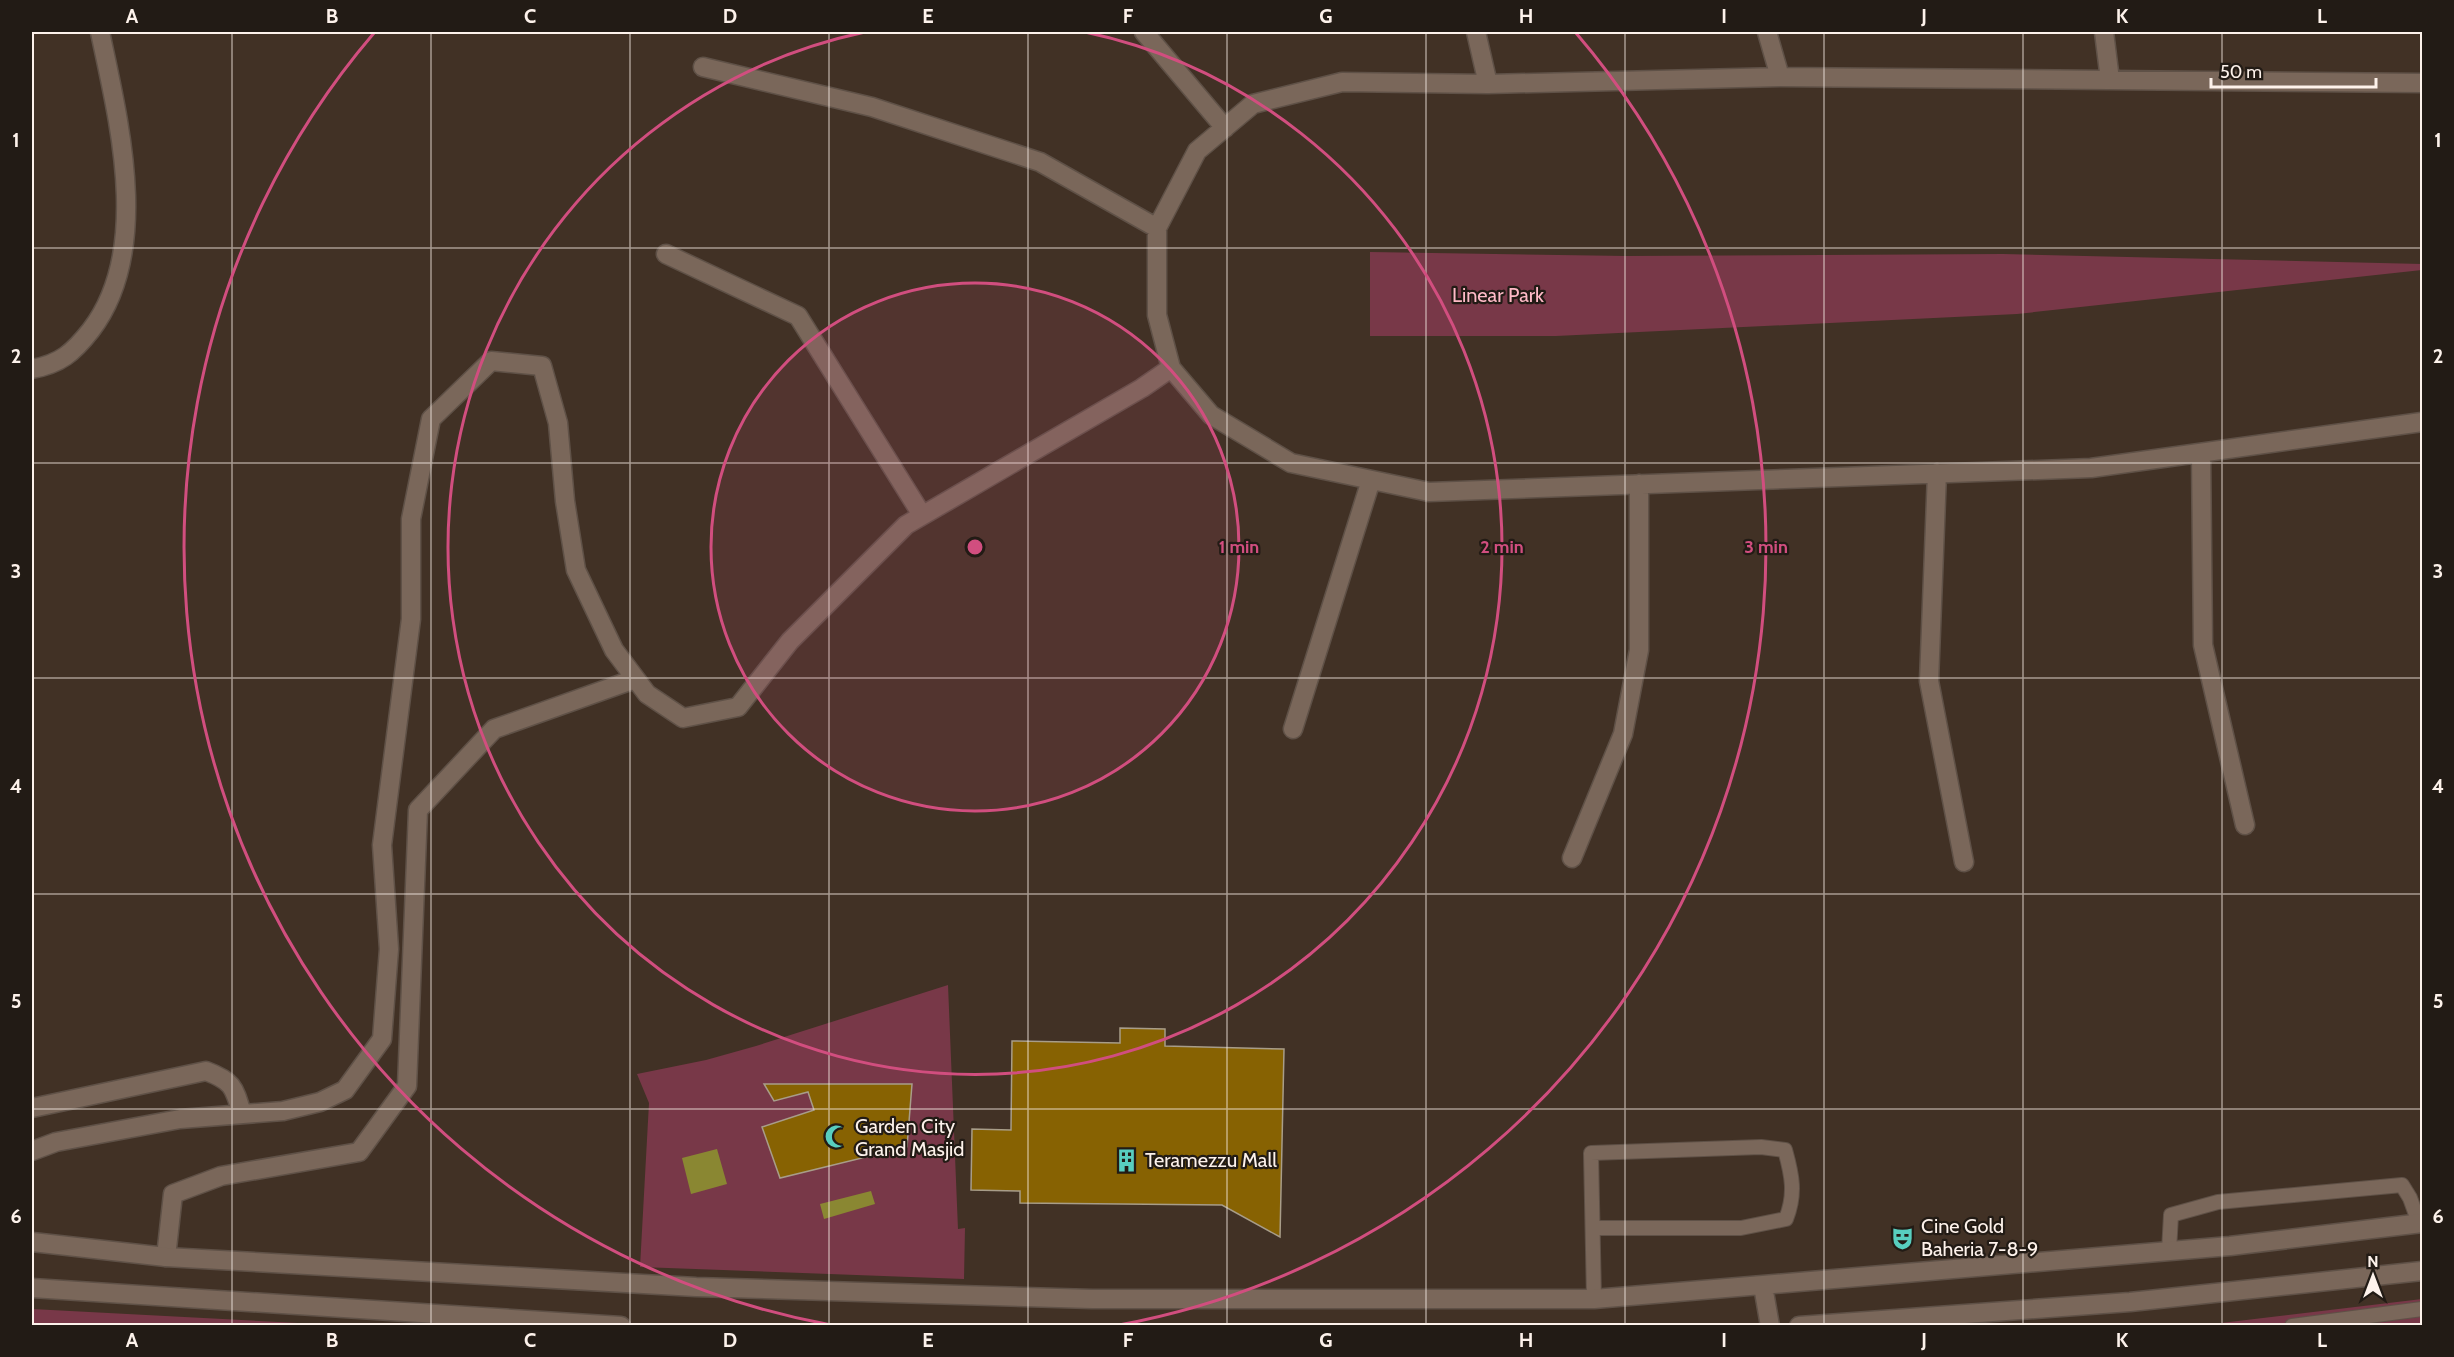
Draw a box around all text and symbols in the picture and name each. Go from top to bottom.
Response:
text: A [126,4,139,28]
text: B [326,4,338,28]
text: C [524,4,536,28]
text: D [723,4,737,28]
text: E [922,4,934,28]
text: F [1123,4,1134,28]
text: G [1319,4,1333,28]
text: H [1519,4,1533,28]
text: I [1721,4,1727,28]
text: J [1920,4,1927,28]
text: K [2116,4,2129,28]
text: L [2317,4,2327,28]
scale bar [2211,51,2376,89]
text: 50 m [2220,61,2262,83]
text: 1 [12,128,20,152]
text: 1 [2434,128,2442,152]
park label: Linear Park [1452,283,1544,307]
text: 2 [11,344,21,368]
text: 2 [2433,344,2443,368]
text: 1 min [1219,536,1259,558]
text: 2 min [1480,536,1524,558]
text: 3 min [1744,536,1788,558]
centre of rings [965,537,985,557]
text: 3 [11,559,21,583]
text: 3 [2433,559,2443,583]
text: 4 [10,774,22,798]
text: 4 [2432,774,2444,798]
text: 5 [11,989,21,1013]
text: 5 [2433,989,2443,1013]
place label: Garden City Grand Masjid [855,1114,964,1161]
mosque icon: Garden City Grand Masjid [824,1124,850,1150]
building icon: Teramezzu Mall [1114,1147,1140,1173]
place label: Teramezzu Mall [1145,1148,1277,1172]
text: 6 [10,1204,22,1228]
text: 6 [2432,1204,2444,1228]
place label: Cine Gold Baheria 7-8-9 [1921,1214,2038,1261]
theatre icon: Cine Gold Baheria 7-8-9 [1890,1225,1916,1251]
north arrow [2343,1246,2403,1306]
text: N [2367,1252,2379,1271]
text: A [126,1328,139,1352]
text: B [326,1328,338,1352]
text: C [524,1328,536,1352]
text: D [723,1328,737,1352]
text: E [922,1328,934,1352]
text: F [1123,1328,1134,1352]
text: G [1319,1328,1333,1352]
text: H [1519,1328,1533,1352]
text: I [1721,1328,1727,1352]
text: J [1920,1328,1927,1352]
text: K [2116,1328,2129,1352]
text: L [2317,1328,2327,1352]

